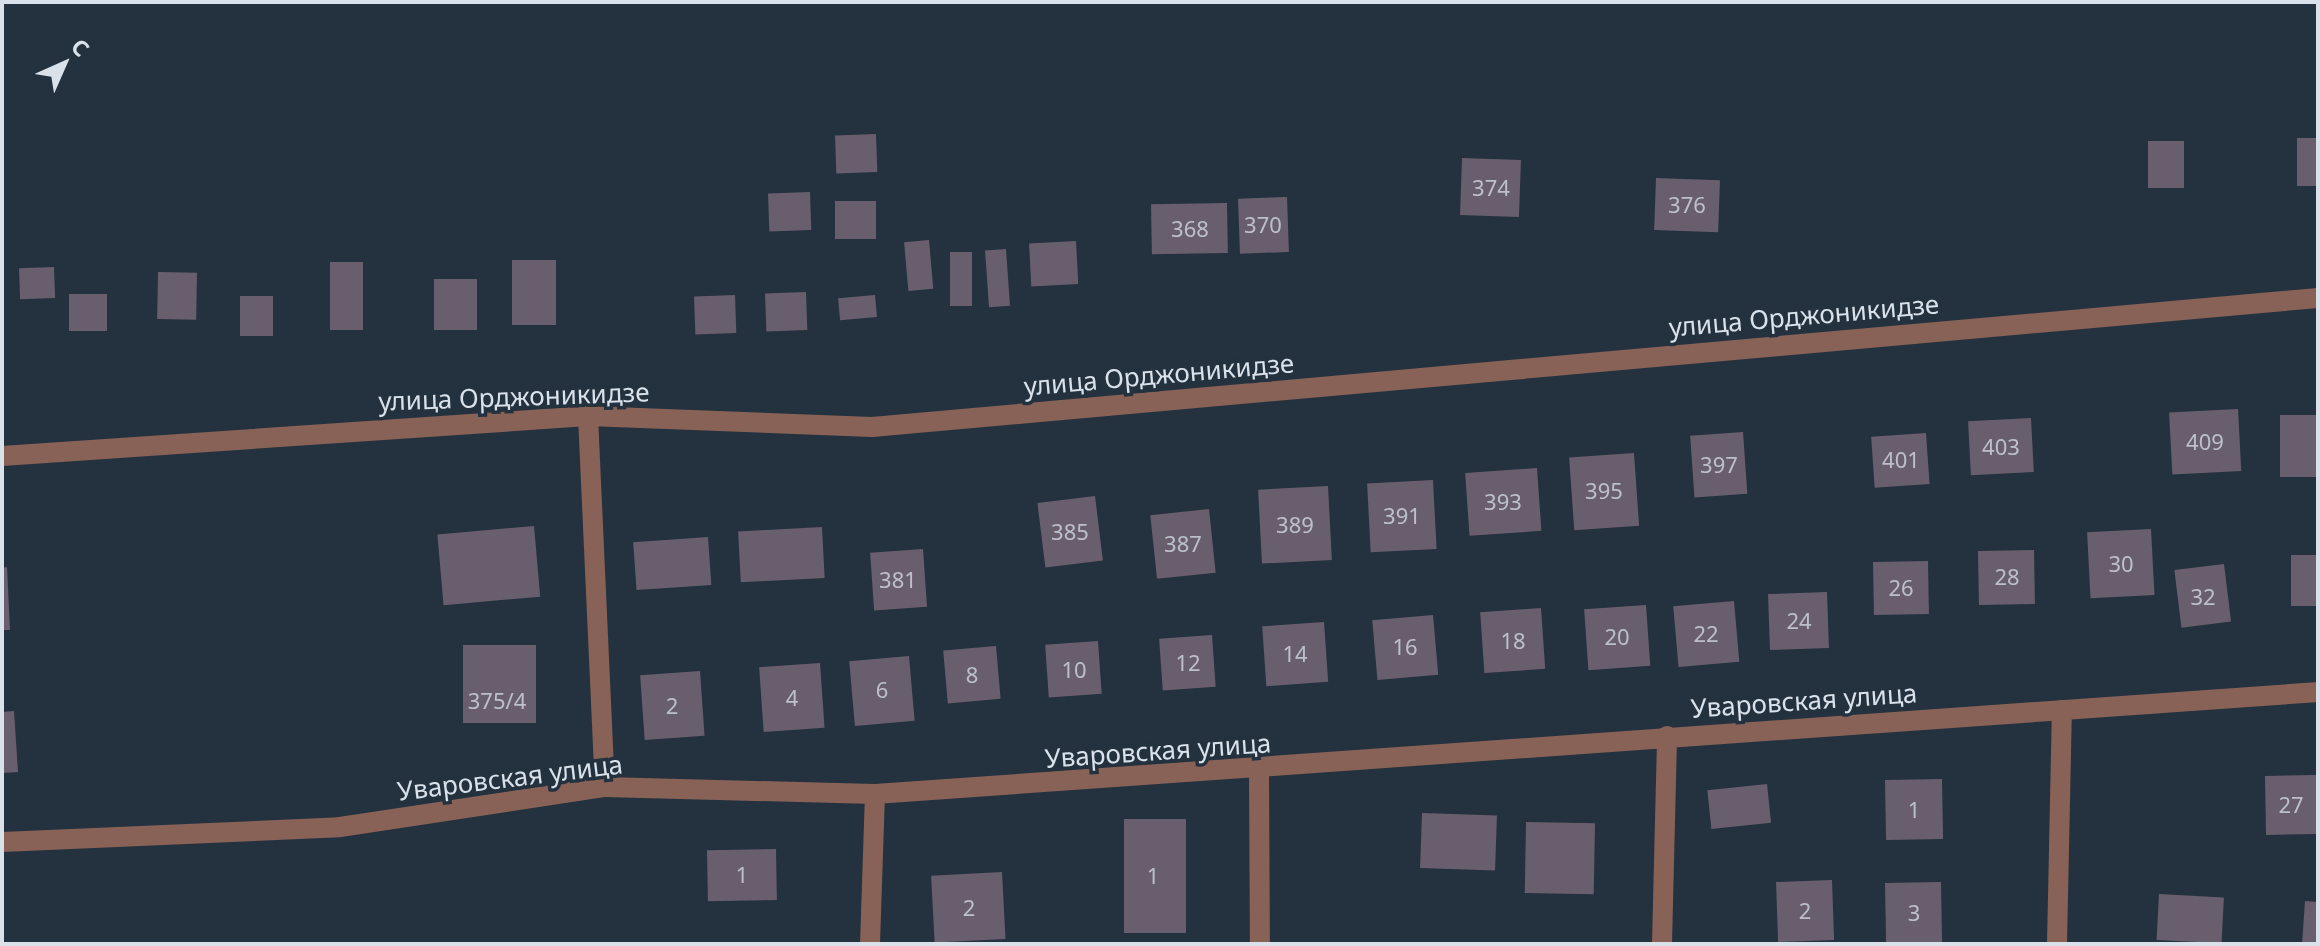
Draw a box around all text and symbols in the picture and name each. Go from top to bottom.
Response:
north arrow [24,24,104,104]
text: С [65,31,97,63]
house number: 374 [1472,175,1510,201]
house number: 376 [1668,192,1706,218]
house number: 370 [1244,212,1282,238]
house number: 368 [1171,216,1209,242]
street label: улица Орджоникидзе [1668,289,1940,343]
street label: улица Орджоникидзе [1023,348,1295,402]
street label: улица Орджоникидзе [378,377,650,417]
house number: 409 [2186,429,2224,455]
house number: 403 [1982,434,2020,460]
house number: 401 [1882,447,1920,473]
house number: 397 [1700,452,1738,478]
house number: 395 [1585,478,1623,504]
house number: 393 [1484,489,1522,515]
house number: 391 [1383,503,1421,529]
house number: 389 [1276,512,1314,538]
house number: 385 [1051,519,1089,545]
house number: 387 [1164,531,1202,557]
house number: 30 [2108,551,2134,577]
house number: 28 [1994,564,2020,590]
house number: 381 [879,567,917,593]
house number: 26 [1888,575,1914,601]
house number: 32 [2190,584,2216,610]
house number: 24 [1786,608,1812,634]
house number: 22 [1693,621,1719,647]
house number: 20 [1604,624,1630,650]
house number: 18 [1500,628,1526,654]
house number: 16 [1392,634,1418,660]
house number: 14 [1282,641,1308,667]
house number: 12 [1175,650,1201,676]
house number: 10 [1061,657,1087,683]
house number: 8 [966,662,978,688]
house number: 6 [876,677,888,703]
street label: Уваровская улица [1690,678,1918,724]
house number: 4 [786,685,798,711]
house number: 375/4 [468,688,526,714]
house number: 2 [666,693,678,719]
street label: Уваровская улица [1044,728,1272,774]
street label: Уваровская улица [396,749,624,807]
house number: 27 [2278,792,2304,818]
house number: 1 [1908,797,1920,823]
house number: 1 [736,862,748,888]
house number: 1 [1147,863,1159,889]
house number: 2 [963,895,975,921]
house number: 2 [1799,898,1811,924]
house number: 3 [1908,900,1920,926]

